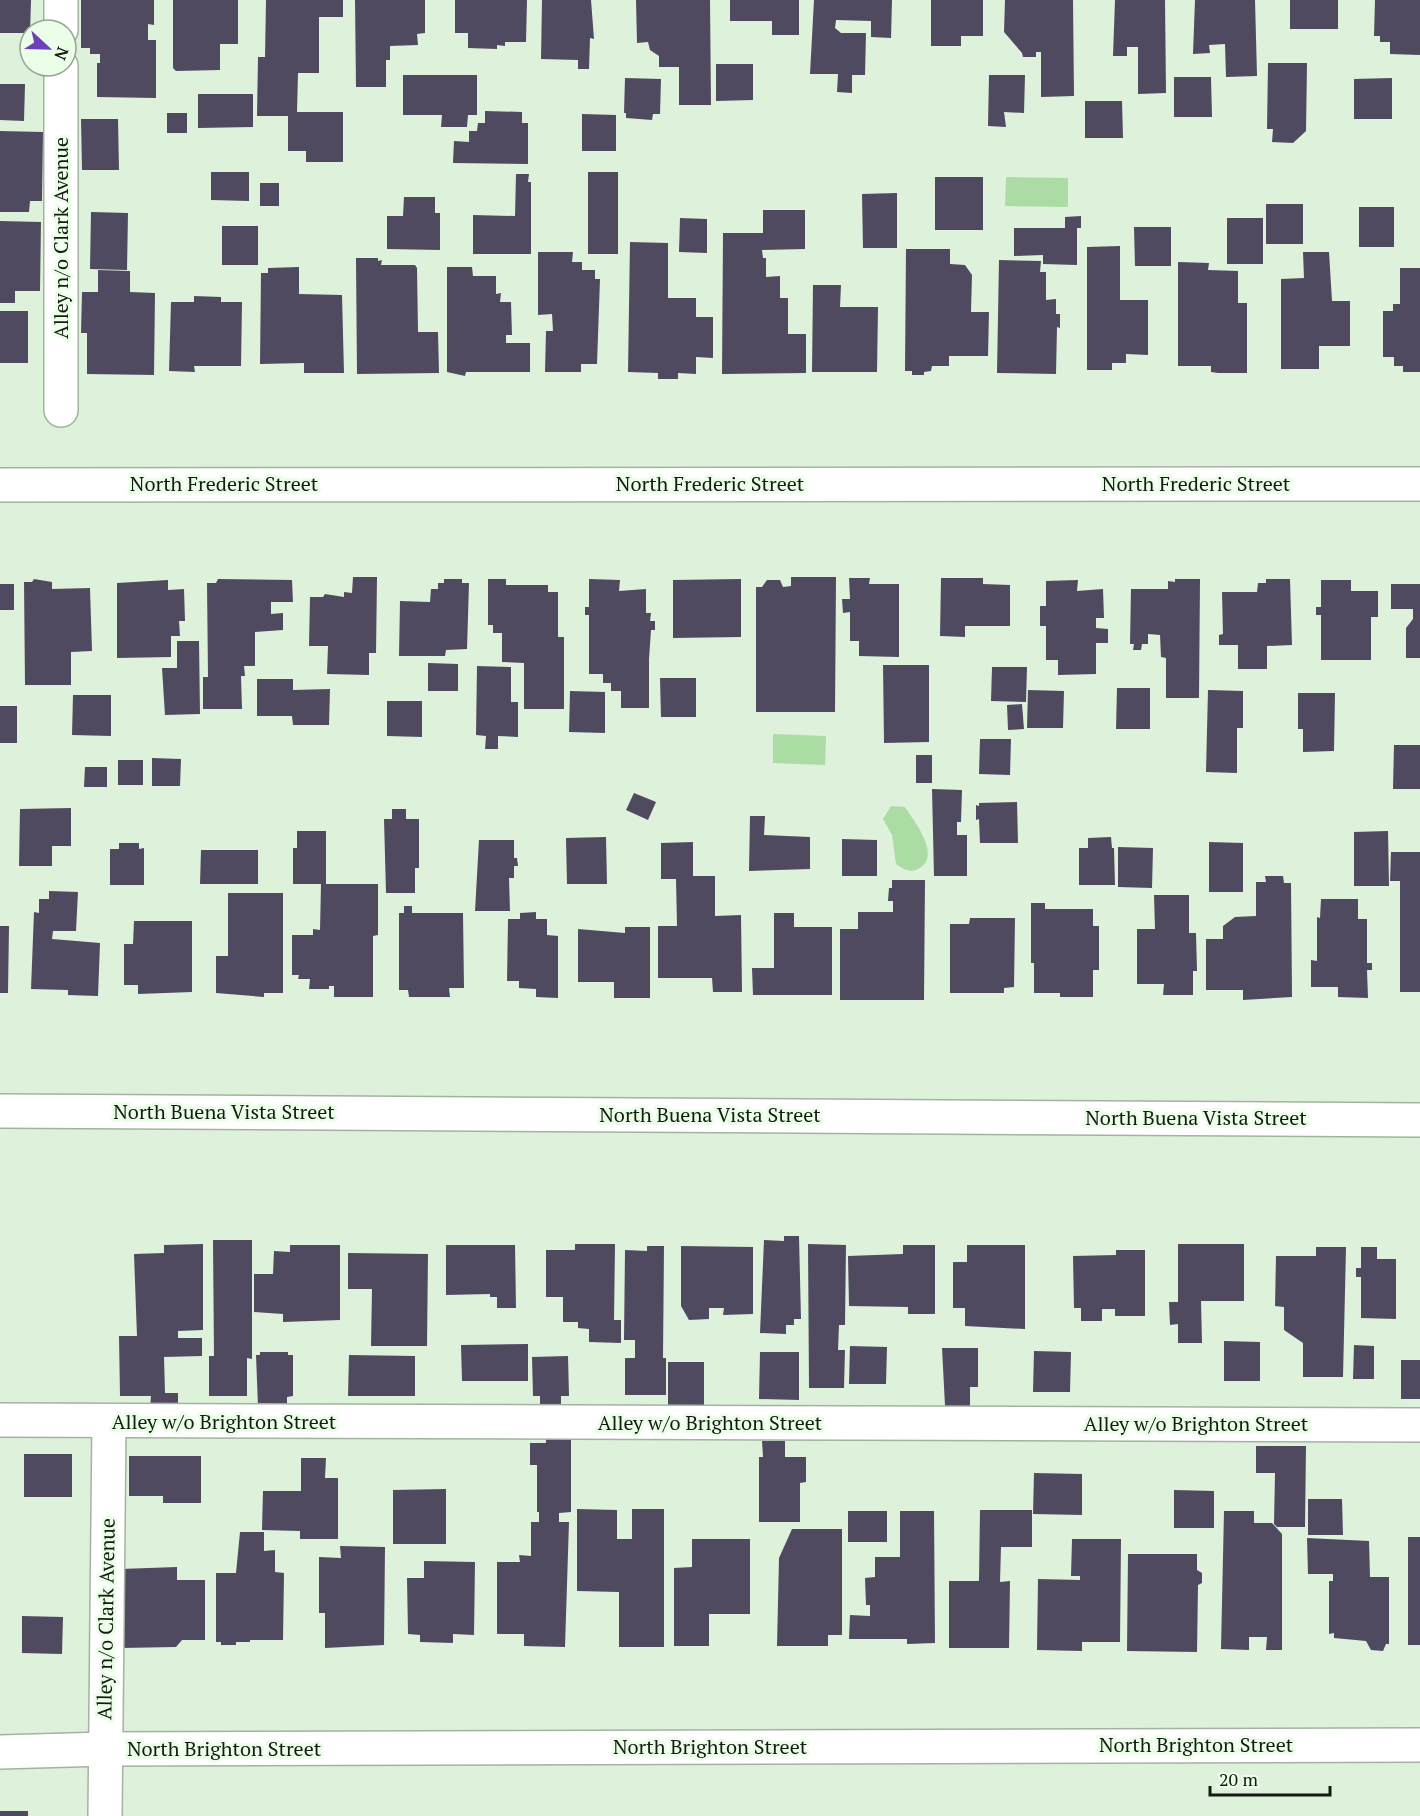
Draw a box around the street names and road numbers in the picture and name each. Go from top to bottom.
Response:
street label: Alley n/o Clark Avenue [47,137,74,339]
street label: North Frederic Street [130,470,319,497]
street label: North Frederic Street [616,470,805,497]
street label: North Frederic Street [1102,470,1291,497]
street label: North Buena Vista Street [113,1098,335,1125]
street label: North Buena Vista Street [599,1101,821,1128]
street label: North Buena Vista Street [1085,1104,1307,1131]
street label: Alley w/o Brighton Street [112,1408,337,1435]
street label: Alley w/o Brighton Street [598,1409,823,1436]
street label: Alley w/o Brighton Street [1084,1410,1309,1437]
street label: Alley n/o Clark Avenue [90,1518,121,1720]
street label: North Brighton Street [1099,1731,1294,1758]
street label: North Brighton Street [613,1733,808,1760]
street label: North Brighton Street [127,1735,322,1762]

